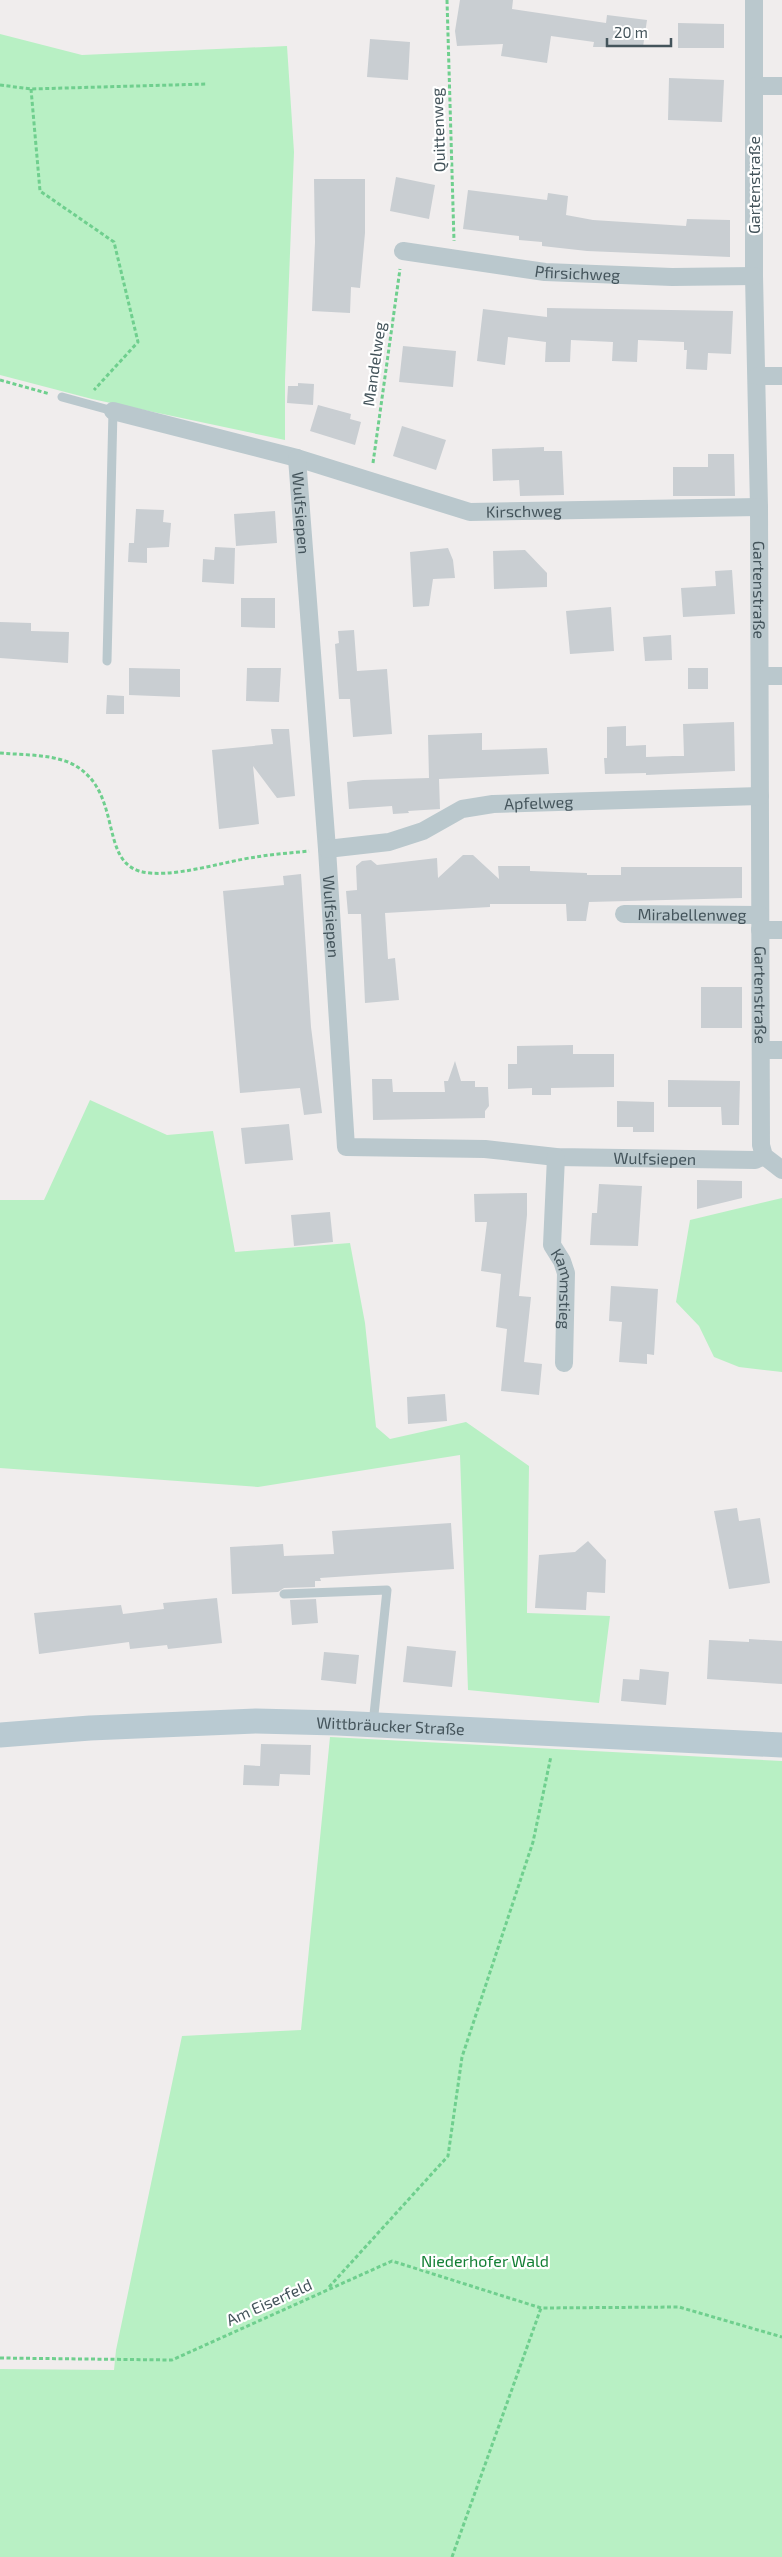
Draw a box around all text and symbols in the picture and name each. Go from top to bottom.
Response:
scale bar [607,15,671,47]
text: 20 m [614,23,648,41]
street label: Quittenweg [427,87,449,173]
street label: Gartenstraße [744,136,763,234]
street label: Pfirsichweg [534,261,621,284]
street label: Mandelweg [358,320,389,407]
street label: Wulfsiepen [289,471,314,555]
street label: Kirschweg [486,500,562,521]
street label: Gartenstraße [750,541,769,639]
street label: Apfelweg [504,792,573,813]
street label: Wulfsiepen [320,875,344,959]
street label: Mirabellenweg [637,904,747,924]
street label: Gartenstraße [751,946,771,1044]
street label: Wulfsiepen [613,1148,696,1168]
street label: Kammstieg [547,1245,578,1330]
street label: Wittbräucker Straße [316,1712,465,1738]
park label: Niederhofer Wald [421,2251,549,2270]
street label: Am Eiserfeld [223,2274,315,2329]

